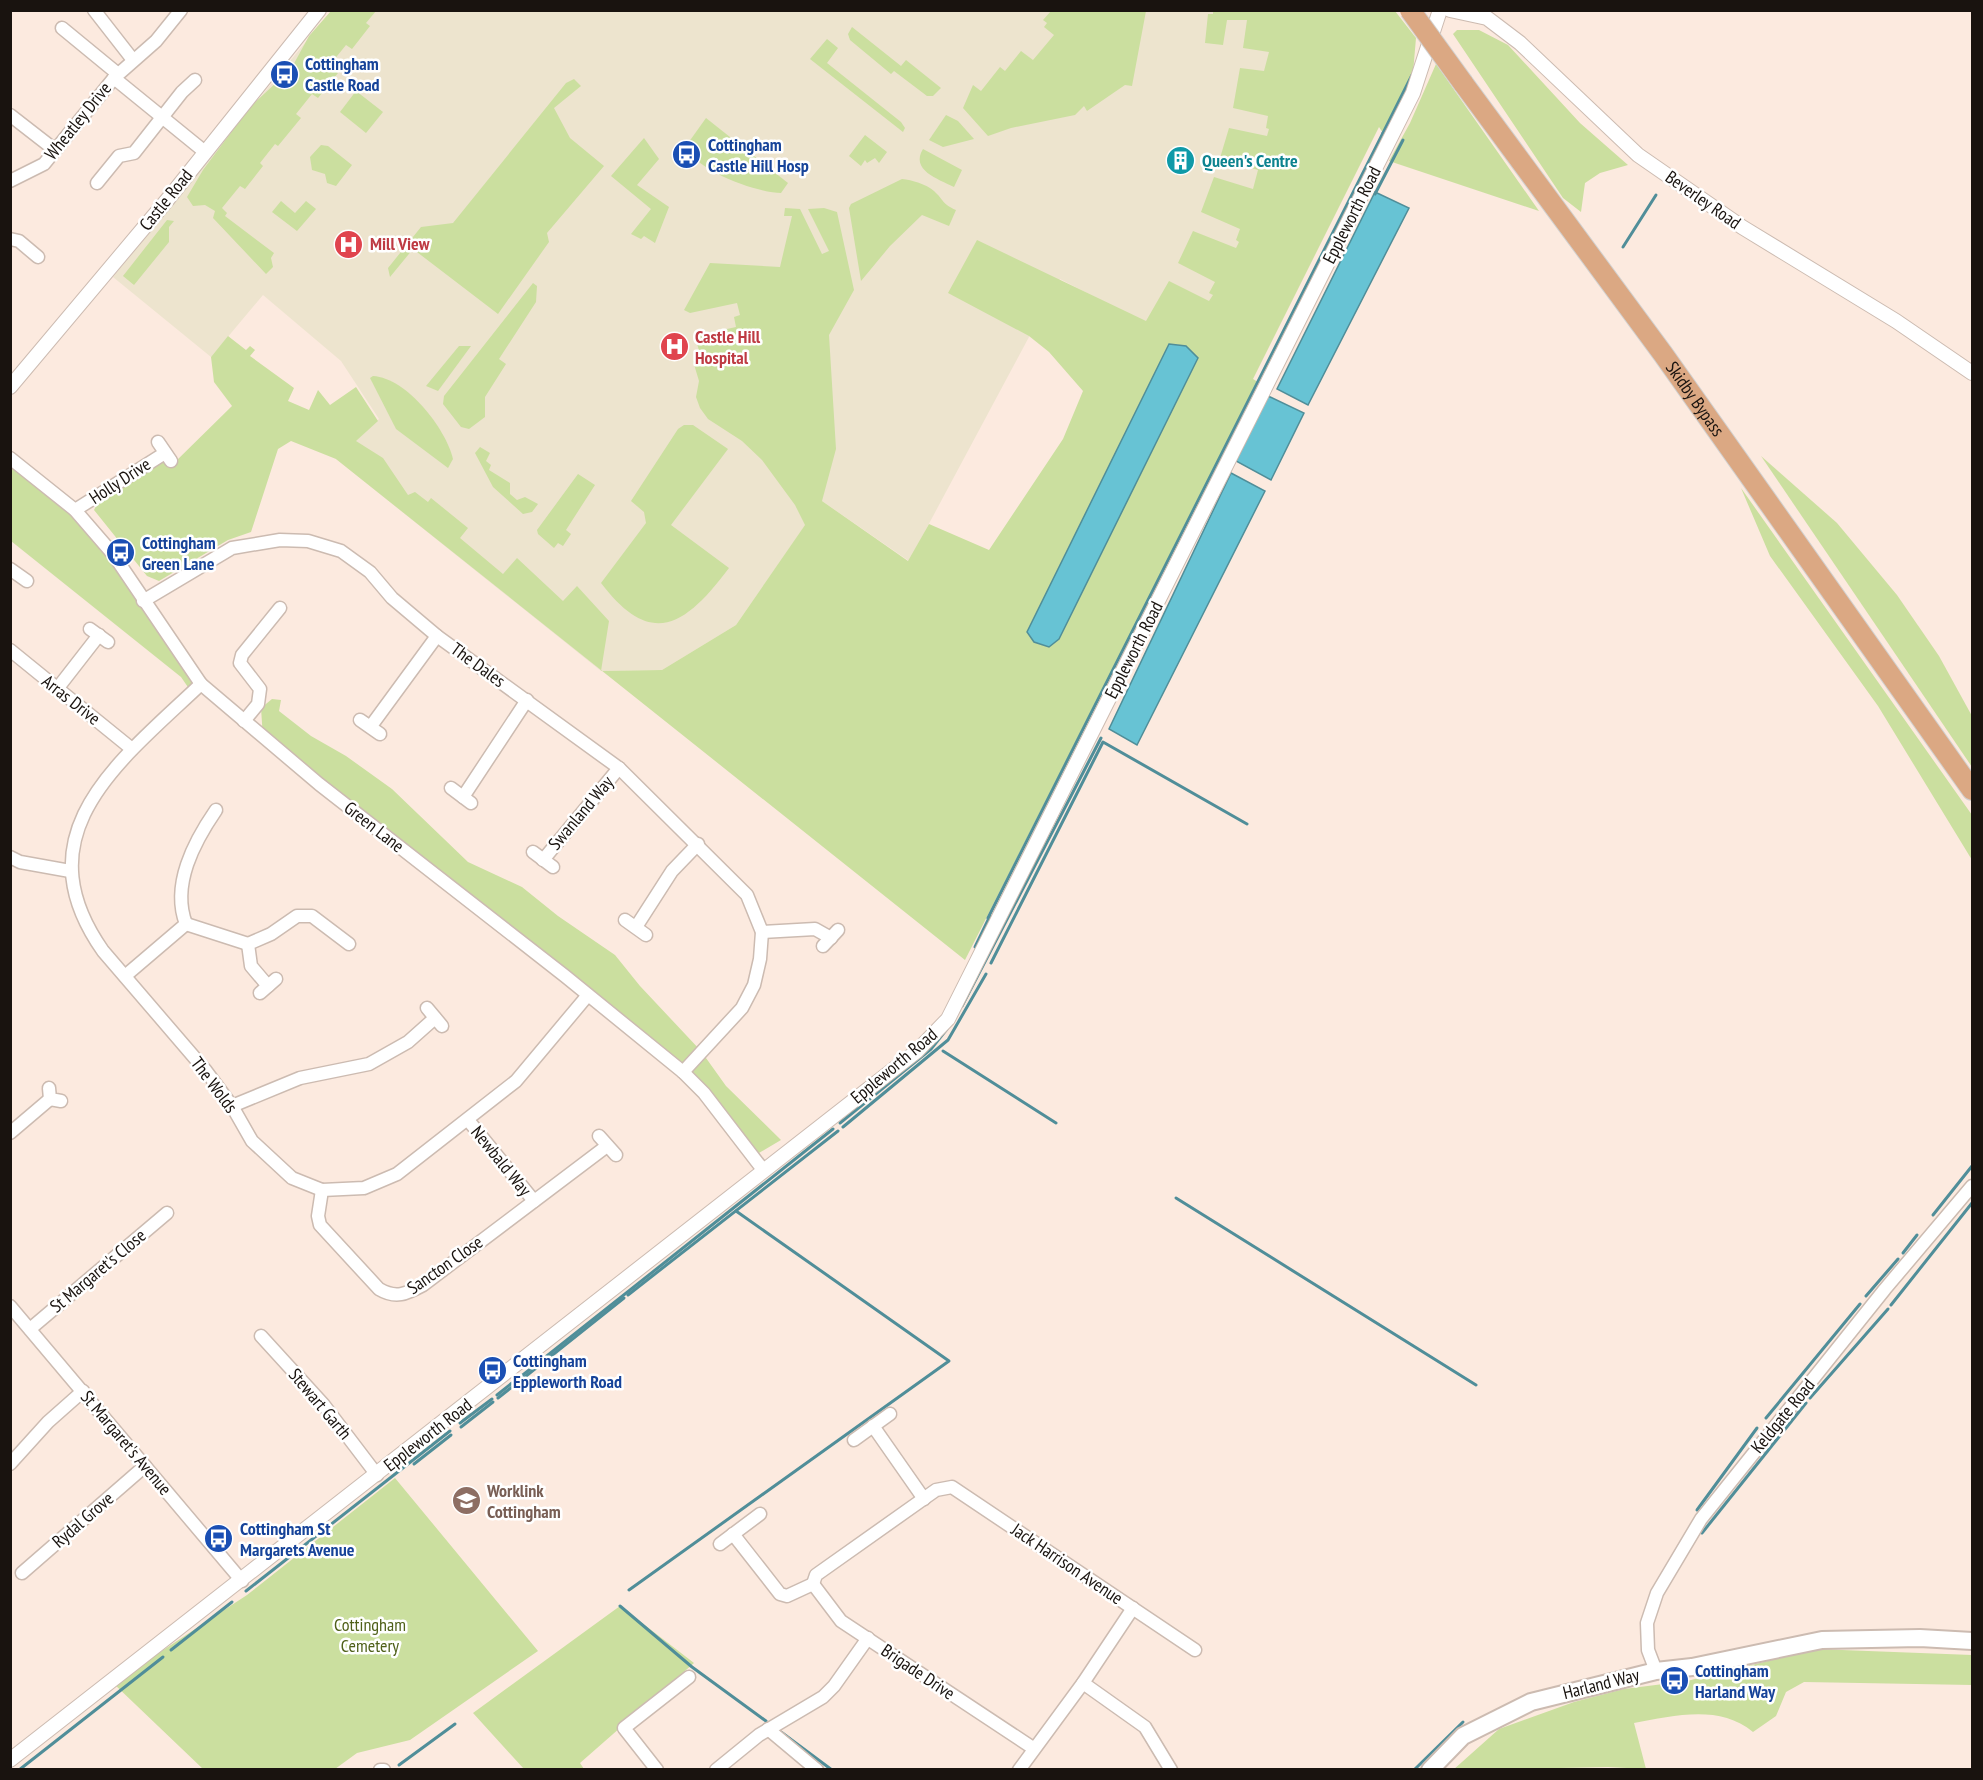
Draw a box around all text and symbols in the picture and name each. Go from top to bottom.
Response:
place label: Cottingham Castle Road [305,52,380,96]
bus stop icon: Cottingham Castle Road [268,58,300,90]
street label: Wheatley Drive [39,77,116,164]
place label: Cottingham Castle Hill Hosp [708,133,809,177]
bus stop icon: Cottingham Castle Hill Hosp [671,139,703,171]
building icon: Queen's Centre [1165,145,1197,177]
place label: Queen's Centre [1202,149,1298,172]
street label: Eppleworth Road [1317,162,1386,267]
street label: Castle Road [134,164,197,235]
street label: Beverley Road [1661,165,1746,234]
hospital icon: Mill View [333,228,365,260]
place label: Mill View [370,232,430,255]
place label: Castle Hill Hospital [695,325,761,369]
hospital icon: Castle Hill Hospital [658,331,690,363]
street label: Skidby Bypass [1661,357,1730,441]
street label: Holly Drive [85,452,155,509]
place label: Cottingham Green Lane [142,531,216,575]
bus stop icon: Cottingham Green Lane [105,537,137,569]
street label: Eppleworth Road [1099,597,1168,702]
street label: The Dales [447,637,510,692]
street label: Arras Drive [37,670,105,730]
street label: Swanland Way [543,771,618,854]
street label: Green Lane [340,796,409,857]
street label: Eppleworth Road [846,1023,942,1108]
street label: The Wolds [186,1052,243,1117]
street label: Newbald Way [466,1121,537,1201]
street label: St Margaret's Close [45,1224,150,1317]
street label: Sancton Close [402,1230,487,1299]
place label: Cottingham Eppleworth Road [513,1349,622,1393]
bus stop icon: Cottingham Eppleworth Road [476,1355,508,1387]
street label: Stewart Garth [284,1363,357,1444]
street label: Keldgate Road [1746,1374,1820,1458]
street label: St Margaret's Avenue [76,1386,177,1500]
street label: Eppleworth Road [379,1393,476,1476]
place label: Worklink Cottingham [486,1479,561,1523]
school or university icon: Worklink Cottingham [450,1485,482,1517]
street label: Rydal Grove [47,1487,118,1552]
place label: Cottingham St Margarets Avenue [240,1517,355,1561]
street label: Jack Harrison Avenue [1006,1517,1127,1609]
bus stop icon: Cottingham St Margarets Avenue [203,1523,235,1555]
park label: Cottingham Cemetery [334,1613,406,1657]
street label: Brigade Drive [877,1639,960,1705]
place label: Cottingham Harland Way [1695,1659,1776,1703]
street label: Harland Way [1560,1663,1642,1704]
bus stop icon: Cottingham Harland Way [1658,1665,1690,1697]

